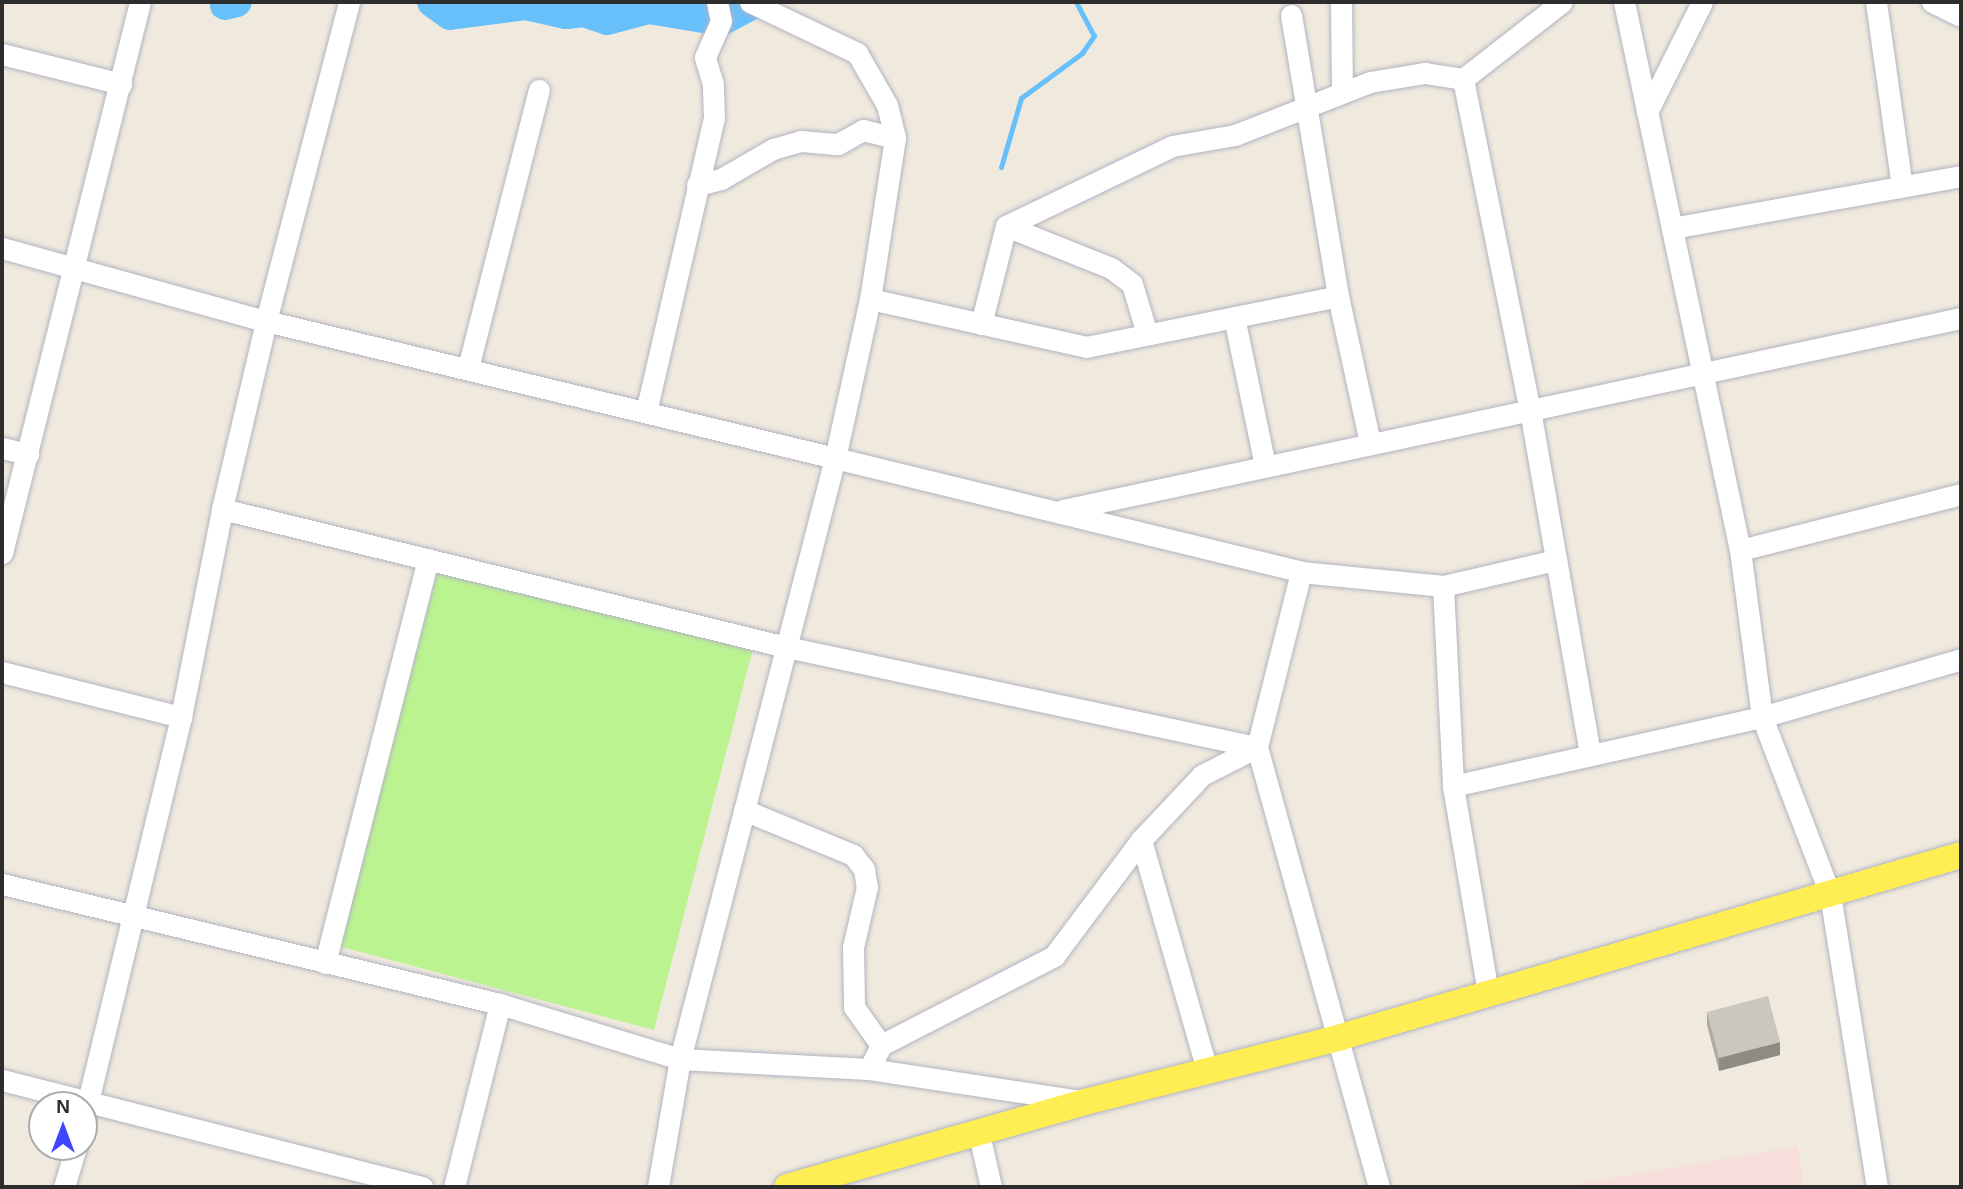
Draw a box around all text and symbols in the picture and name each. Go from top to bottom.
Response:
north arrow [28,1091,98,1161]
text: N [56,1096,70,1117]

